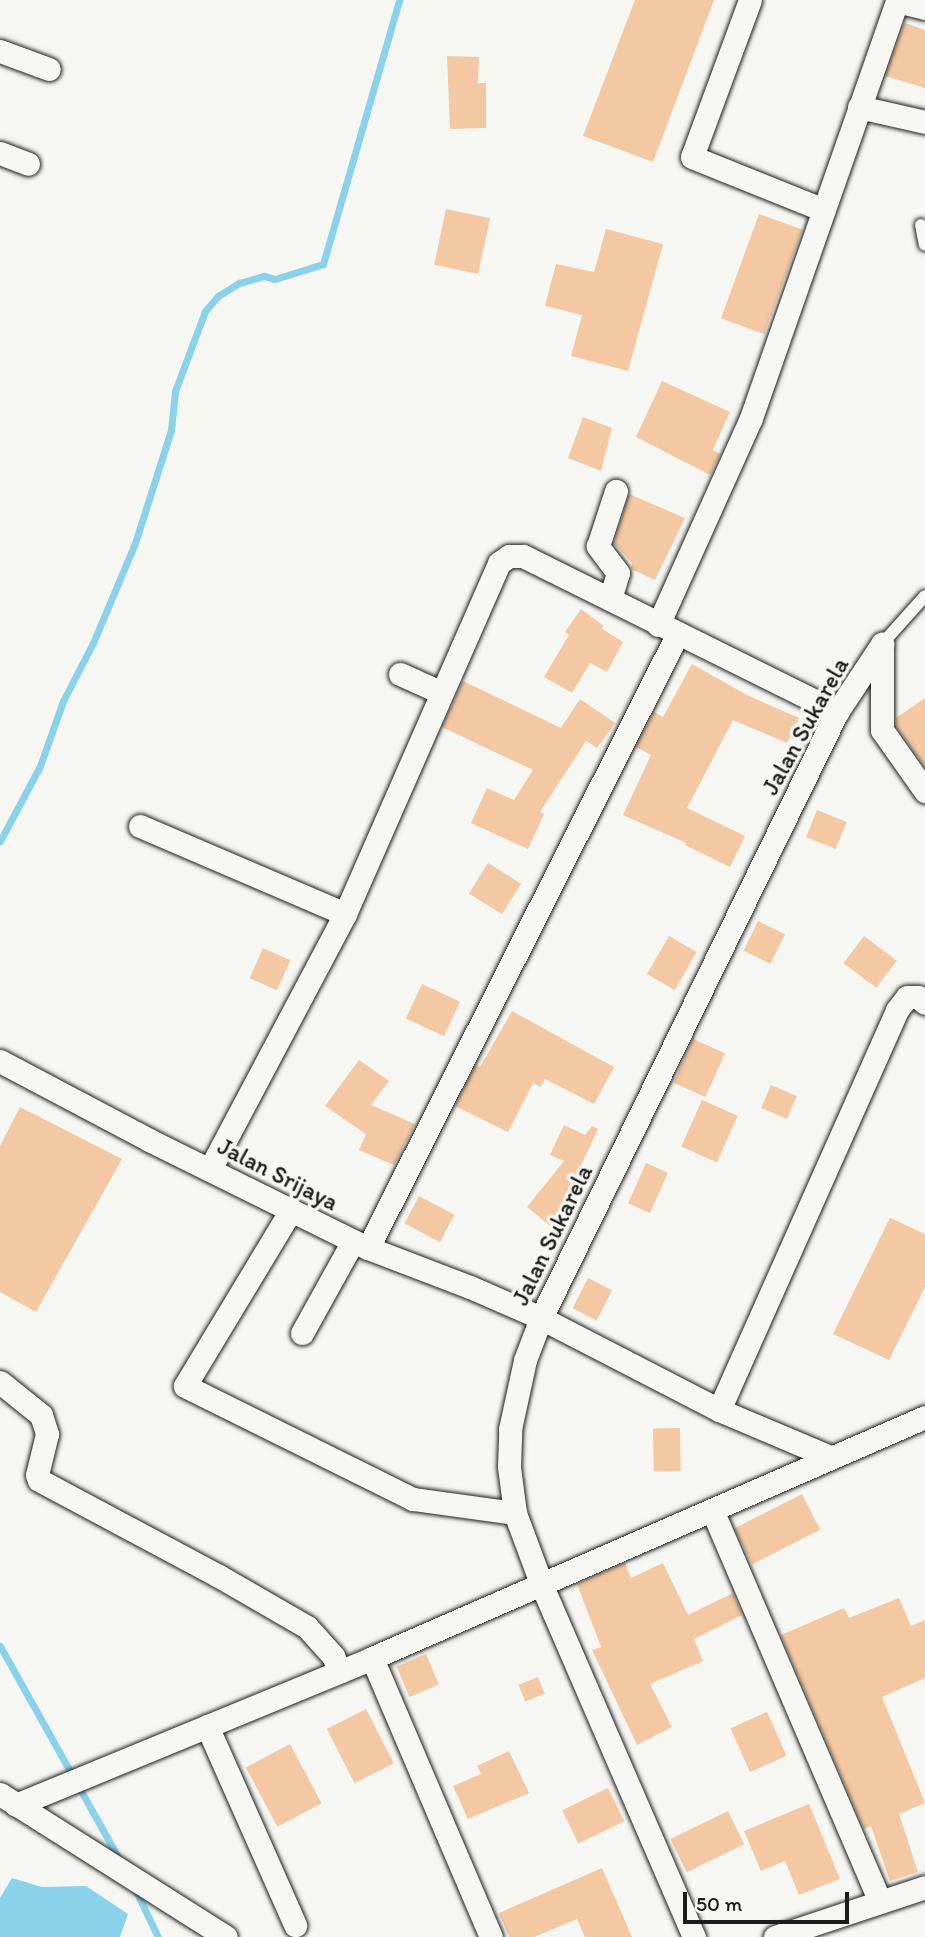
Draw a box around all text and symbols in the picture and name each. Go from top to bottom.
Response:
street label: Jalan Sukarela [756,653,854,799]
street label: Jalan Srijaya [213,1131,343,1217]
street label: Jalan Sukarela [506,1161,598,1309]
scale bar [687,1878,853,1922]
text: 50 m [696,1891,742,1916]

